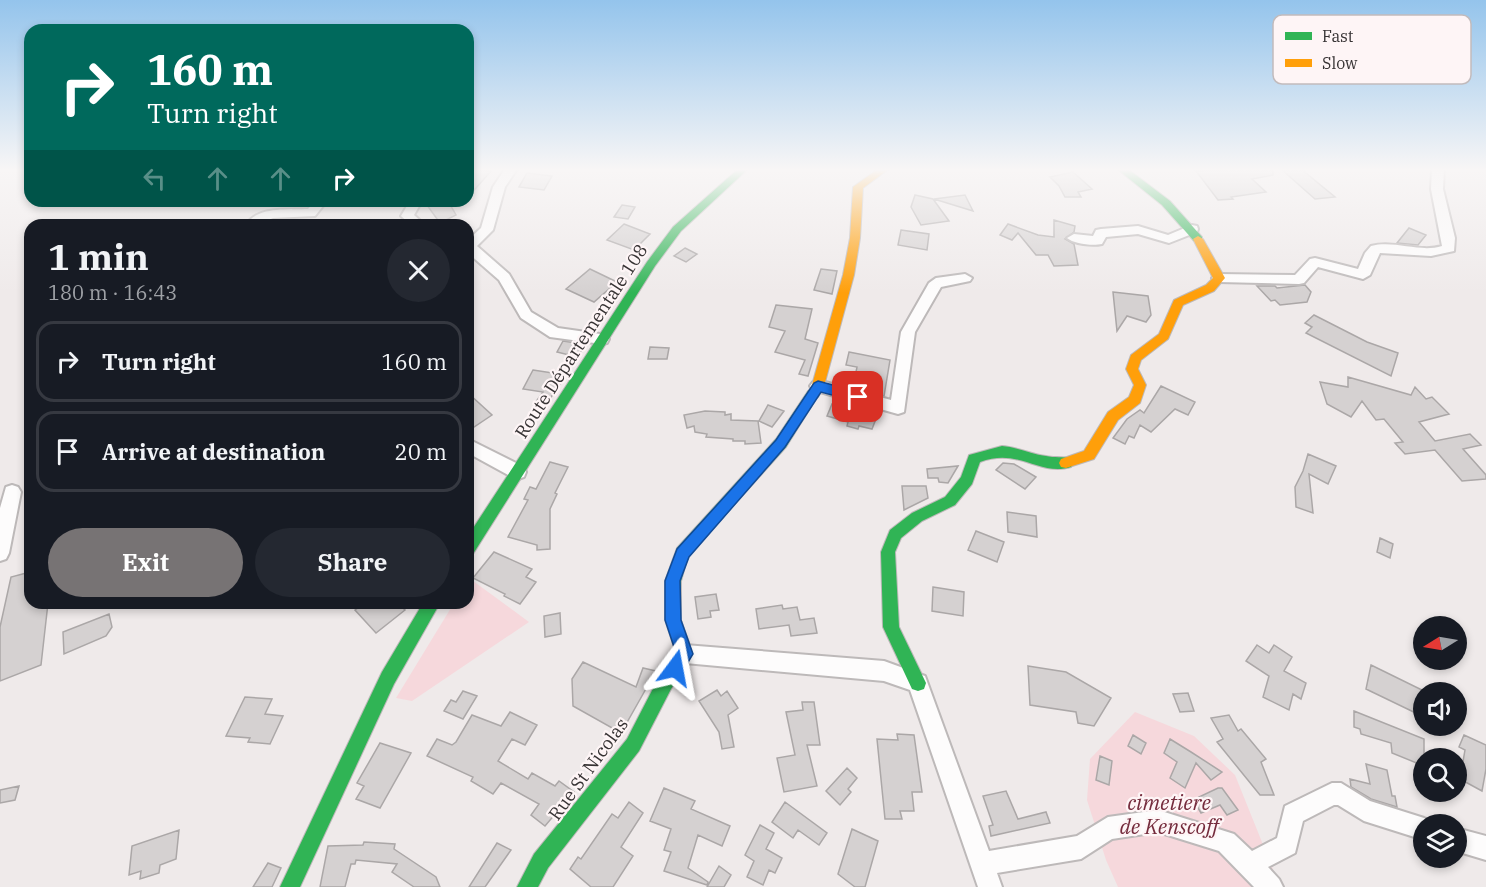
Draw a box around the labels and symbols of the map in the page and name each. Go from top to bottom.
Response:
legend [1273,15,1471,84]
text: Fast [1322,26,1354,46]
text: Slow [1322,53,1358,73]
street label: Route Départementale 108 [510,240,652,442]
pin [832,371,883,422]
north arrow [1413,616,1467,670]
position arrow [643,636,707,700]
street label: Rue St Nicolas [543,713,633,825]
park label: cimetiere de Kenscoff [1119,788,1222,840]

